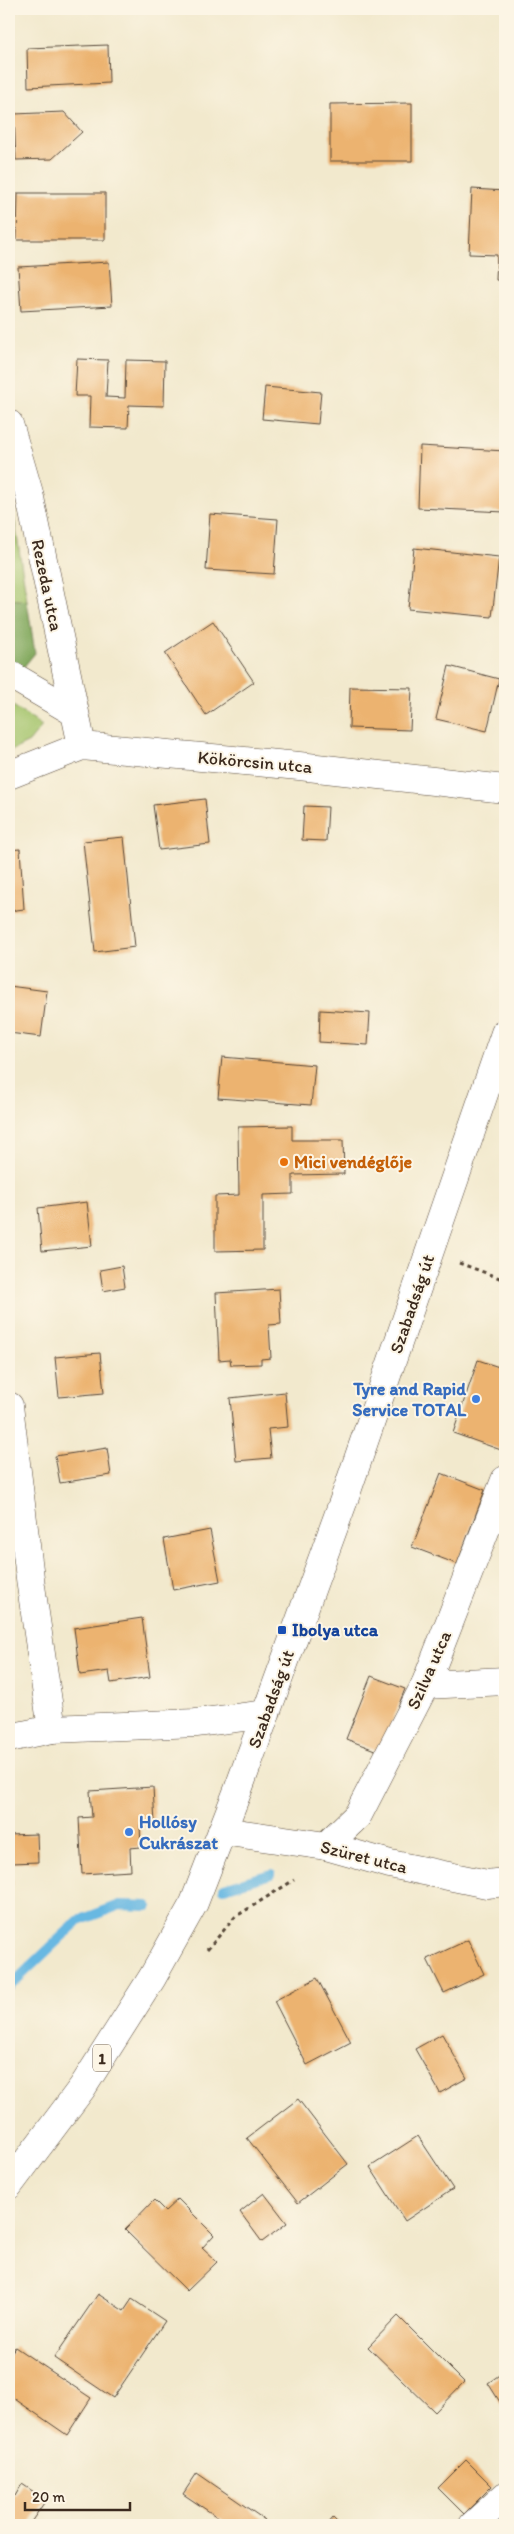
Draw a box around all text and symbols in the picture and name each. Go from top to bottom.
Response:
street label: Rezeda utca [27,537,67,633]
street label: Kökörcsin utca [197,746,314,778]
place label: Mici vendéglője [294,1151,413,1173]
marker: Mici vendéglője [278,1156,290,1168]
street label: Szabadság út [385,1251,439,1356]
place label: Tyre and Rapid Service TOTAL [352,1378,467,1421]
marker: Tyre and Rapid Service TOTAL [470,1393,482,1405]
place label: Ibolya utca [292,1619,379,1641]
marker: Ibolya utca [276,1624,288,1636]
street label: Szilva utca [402,1627,456,1713]
street label: Szabadság út [243,1647,299,1751]
place label: Hollósy Cukrászat [139,1811,218,1854]
marker: Hollósy Cukrászat [123,1826,135,1838]
street label: Szüret utca [318,1836,410,1879]
road number: 1 [93,2045,111,2072]
scale bar [25,2479,130,2511]
text: 20 m [32,2488,66,2506]

